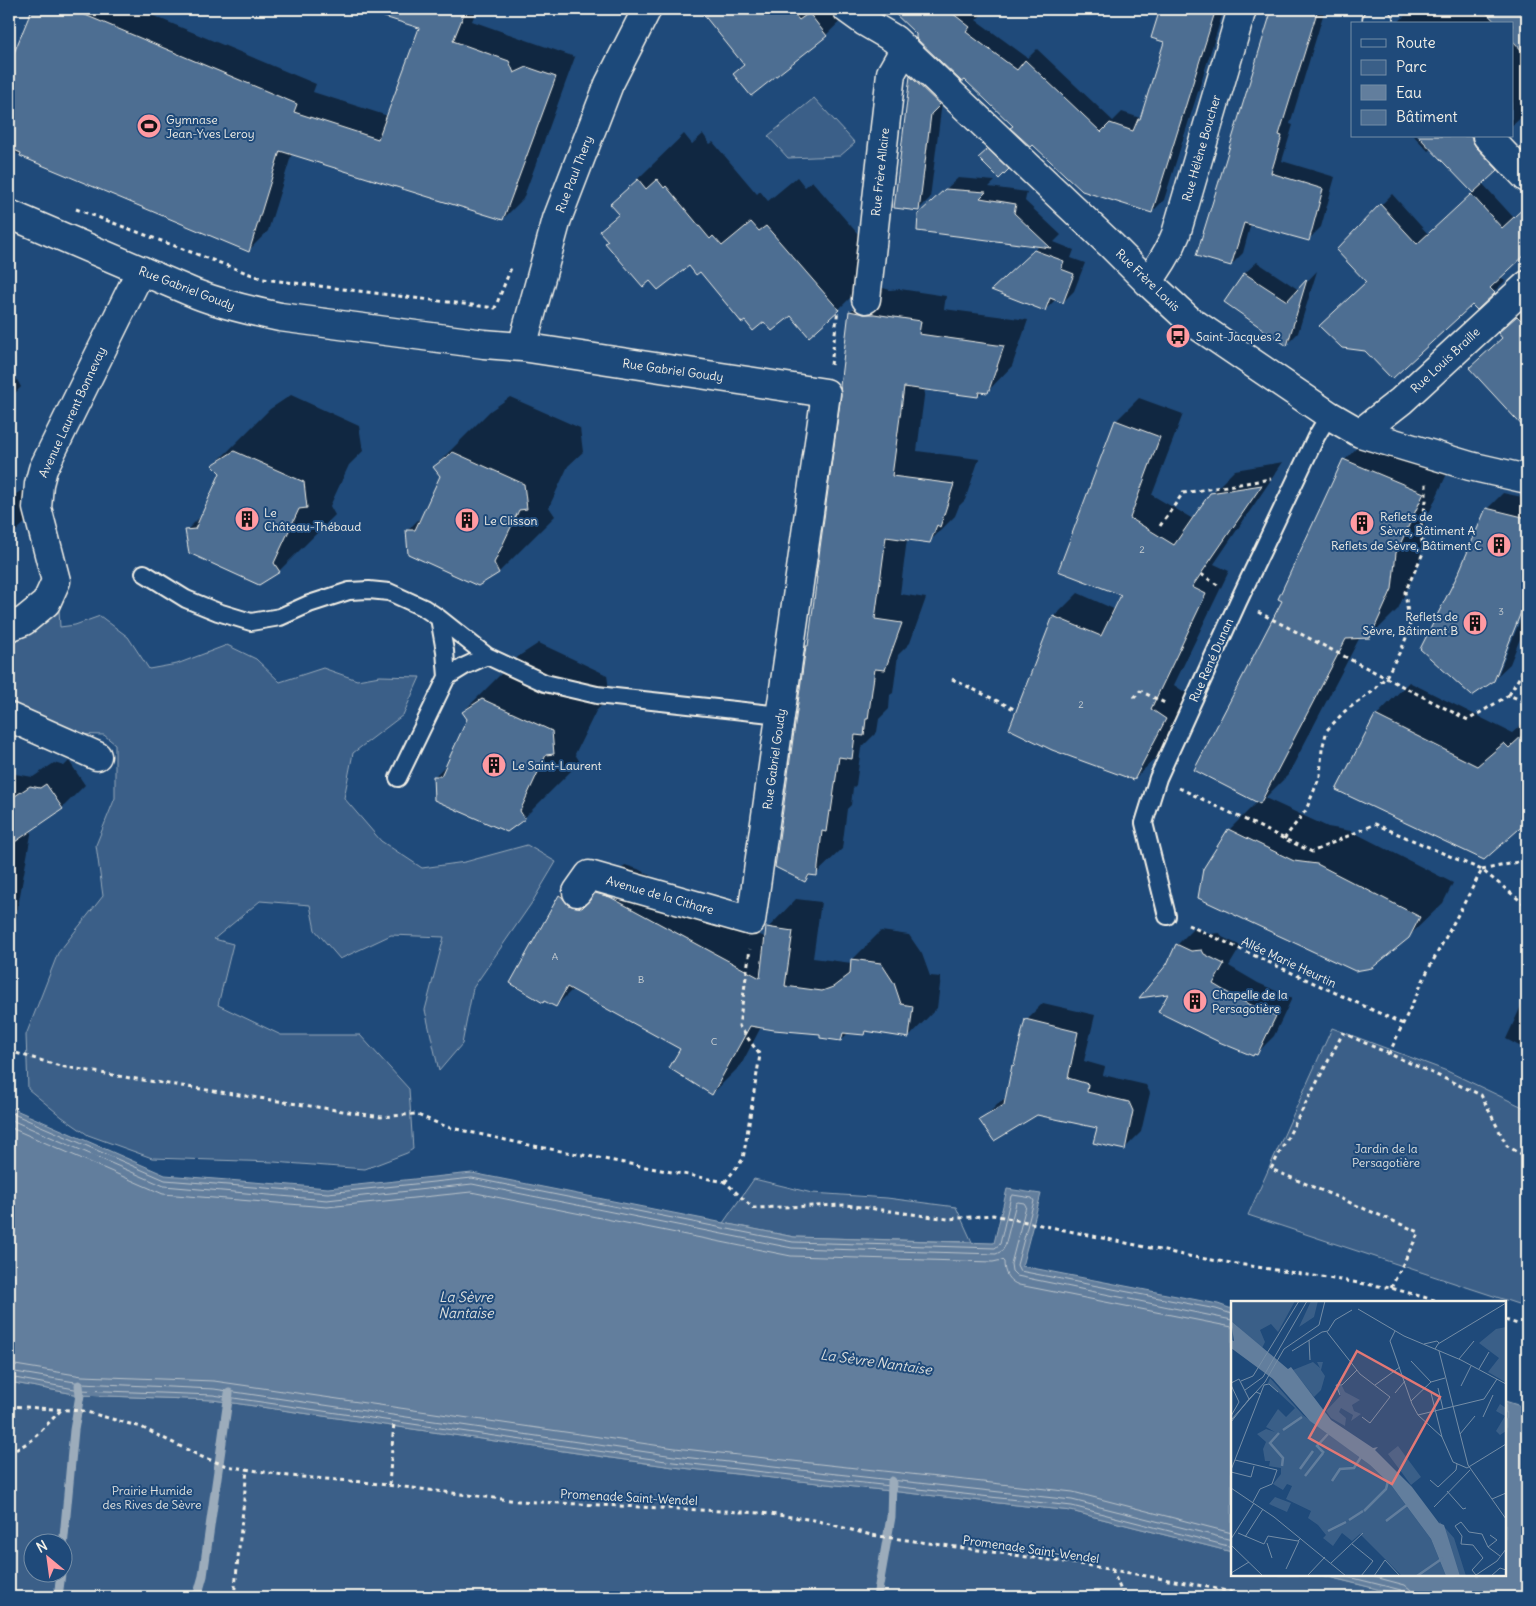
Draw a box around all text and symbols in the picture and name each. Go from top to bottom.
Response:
legend [1351,22,1514,138]
text: Route [1396,33,1436,52]
text: Parc [1396,57,1427,76]
text: Eau [1396,83,1422,102]
street label: Rue Hélène Boucher [1179,93,1223,203]
text: Bâtiment [1396,107,1458,126]
place label: Gymnase Jean-Yves Leroy [166,112,255,141]
sports icon: Gymnase Jean-Yves Leroy [136,113,162,139]
street label: Rue Frère Allaire [868,127,892,217]
street label: Rue Paul Thery [552,133,596,215]
street label: Rue Frère Louis [1113,246,1183,314]
street label: Rue Gabriel Goudy [137,263,237,313]
bus stop icon: Saint-Jacques 2 [1165,323,1191,349]
street label: Rue Louis Braille [1407,324,1483,396]
place label: Saint-Jacques 2 [1196,329,1282,344]
street label: Avenue Laurent Bonnevay [35,344,109,480]
street label: Rue Gabriel Goudy [622,355,724,385]
place label: Le Château-Thébaud [264,505,361,534]
building icon: Le Château-Thébaud [234,506,260,532]
building icon: Le Clisson [454,507,480,533]
place label: Reflets de Sèvre, Bâtiment A [1380,509,1476,538]
building icon: Reflets de Sèvre, Bâtiment A [1349,510,1375,536]
place label: Le Clisson [484,513,537,528]
building icon: Reflets de Sèvre, Bâtiment C [1486,532,1512,558]
place label: Reflets de Sèvre, Bâtiment C [1331,538,1482,553]
house number: 2 [1139,543,1145,556]
house number: 3 [1498,605,1504,618]
place label: Reflets de Sèvre, Bâtiment B [1363,609,1458,638]
building icon: Reflets de Sèvre, Bâtiment B [1462,610,1488,636]
street label: Rue René Dunan [1186,616,1236,704]
house number: 2 [1078,698,1084,711]
street label: Rue Gabriel Goudy [759,708,789,810]
building icon: Le Saint-Laurent [481,752,507,778]
place label: Le Saint-Laurent [512,758,602,773]
street label: Avenue de la Cithare [604,872,716,918]
street label: Allée Marie Heurtin [1239,933,1339,991]
house number: A [552,950,559,963]
house number: B [638,973,645,986]
place label: Chapelle de la Persagotière [1212,987,1288,1016]
building icon: Chapelle de la Persagotière [1182,988,1208,1014]
house number: C [711,1035,718,1048]
park label: Jardin de la Persagotière [1352,1141,1420,1170]
water label: La Sèvre Nantaise [438,1288,495,1322]
inset map [1231,1301,1506,1576]
water label: La Sèvre Nantaise [819,1345,934,1379]
park label: Prairie Humide des Rives de Sèvre [103,1483,202,1512]
street label: Promenade Saint-Wendel [560,1486,698,1508]
street label: Promenade Saint-Wendel [962,1532,1100,1566]
north arrow [22,1534,72,1584]
text: N [33,1536,50,1557]

